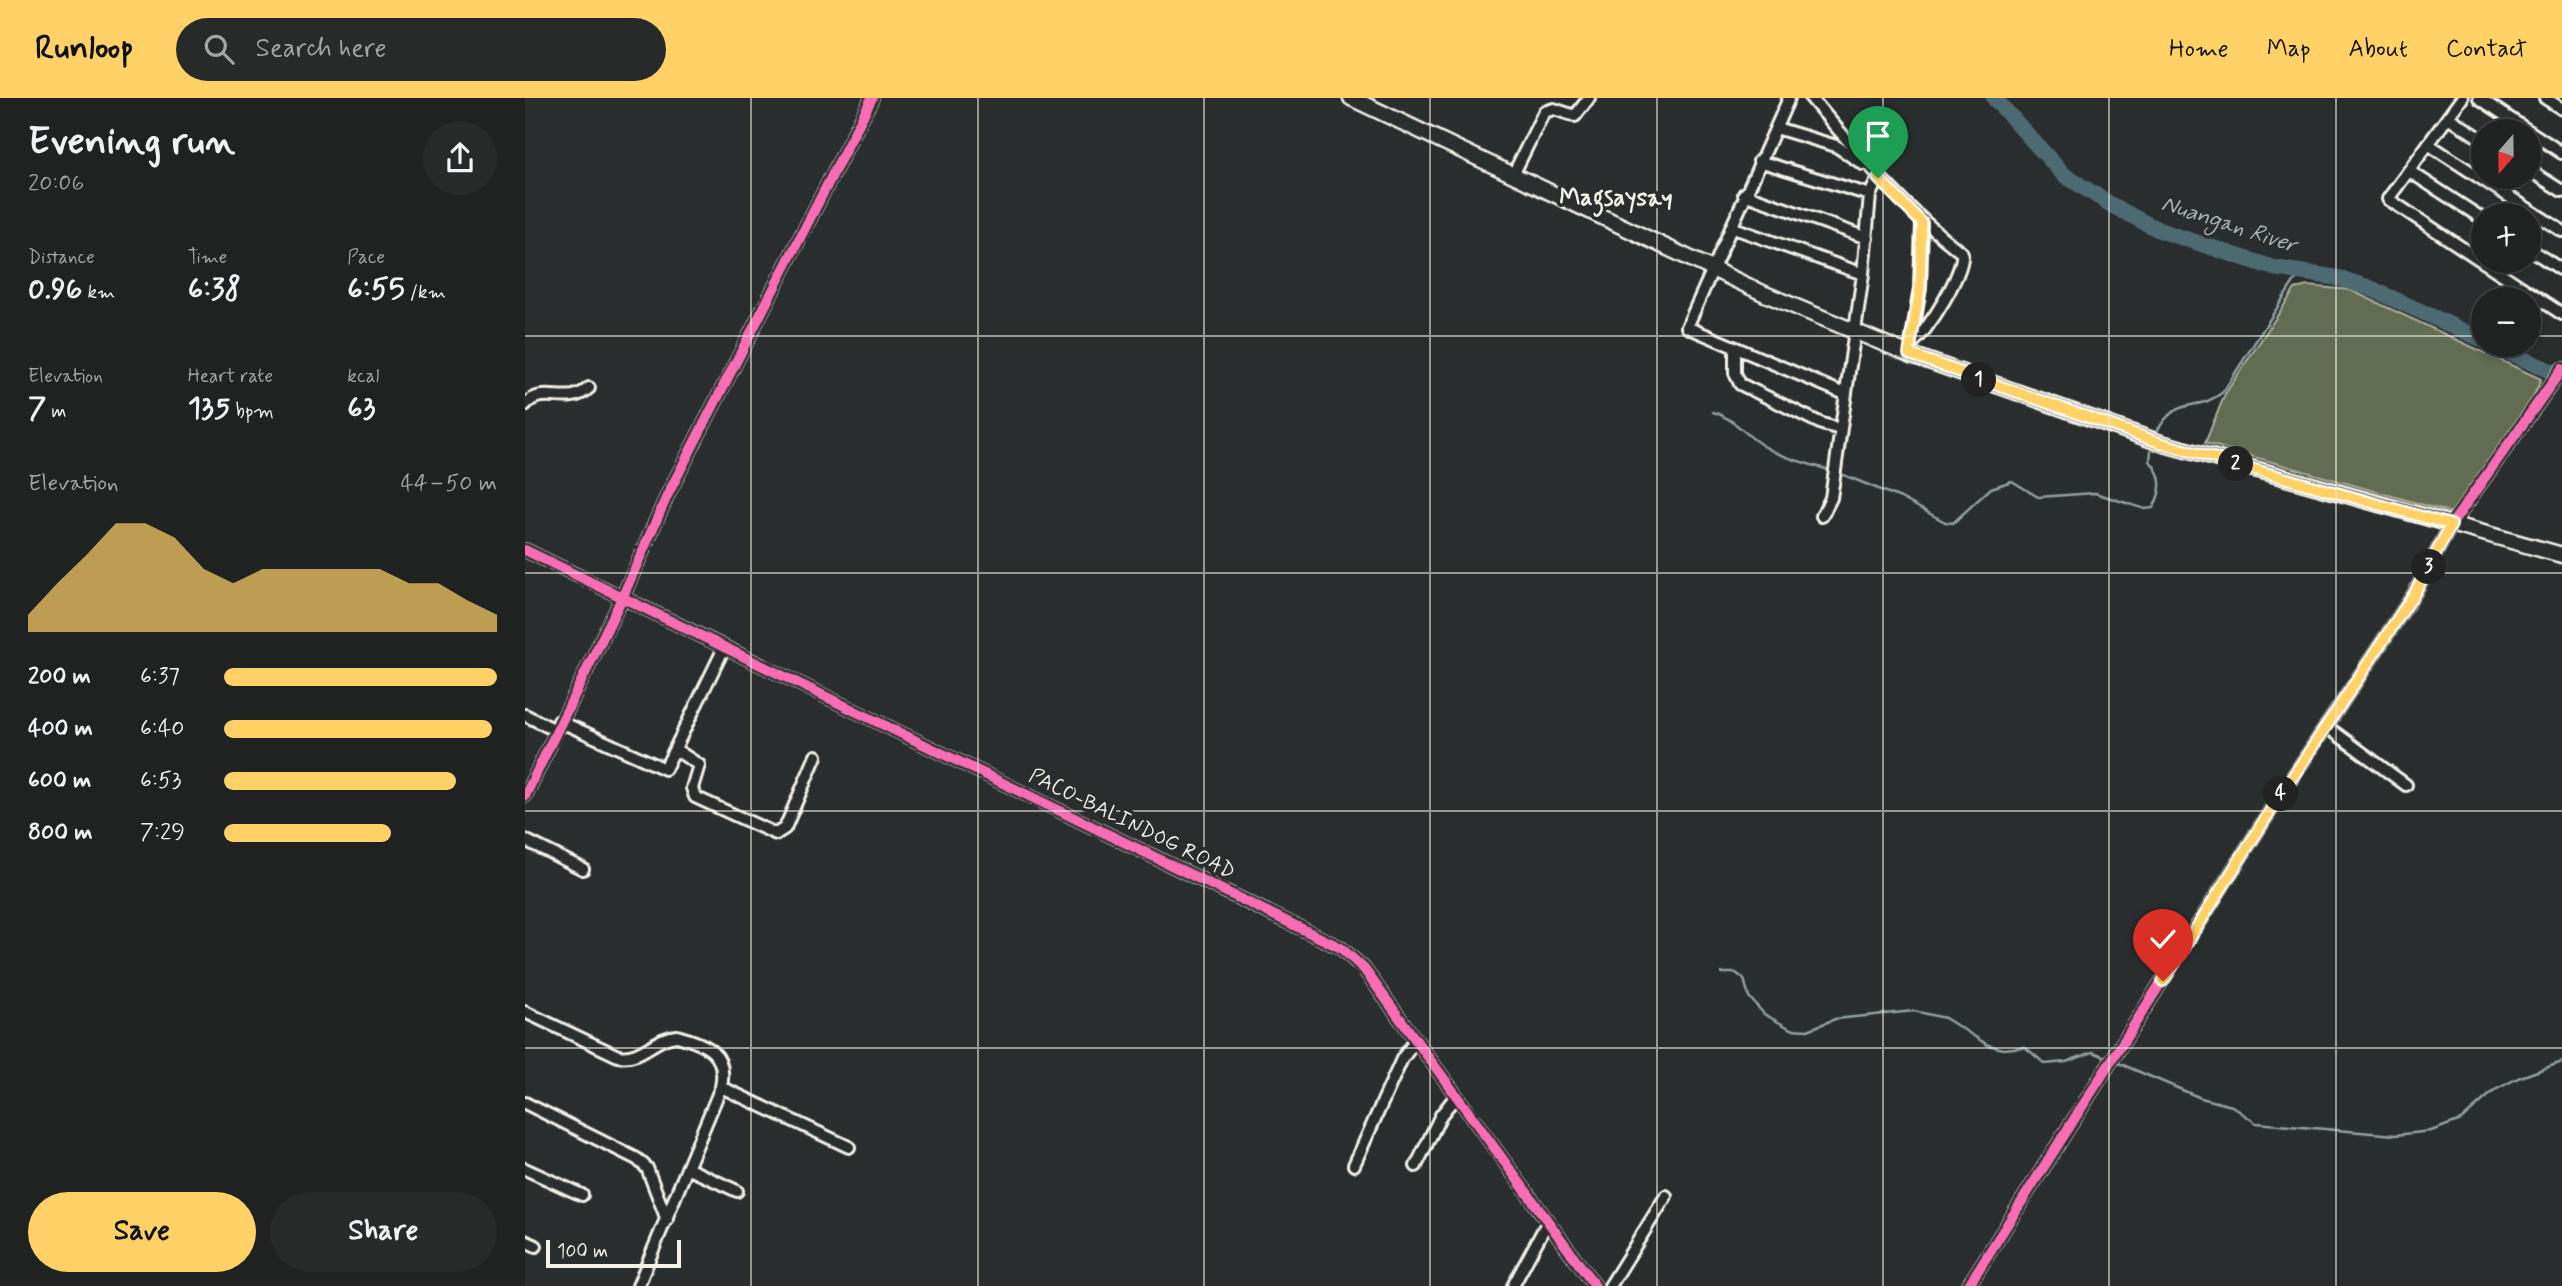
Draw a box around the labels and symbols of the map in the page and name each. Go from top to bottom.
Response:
pin [1848,106,1908,178]
north arrow [2471,119,2541,189]
district label: Magsaysay [1559,183,1673,217]
water label: Nuangan River [2157,189,2303,264]
pin: 1 [1961,362,1997,398]
pin: 2 [2219,446,2253,482]
pin: 3 [2411,550,2447,584]
street label: PACO-BALINDOG ROAD [1024,762,1240,886]
pin: 4 [2263,776,2299,812]
pin [2133,909,2193,981]
scale bar [546,1237,681,1269]

